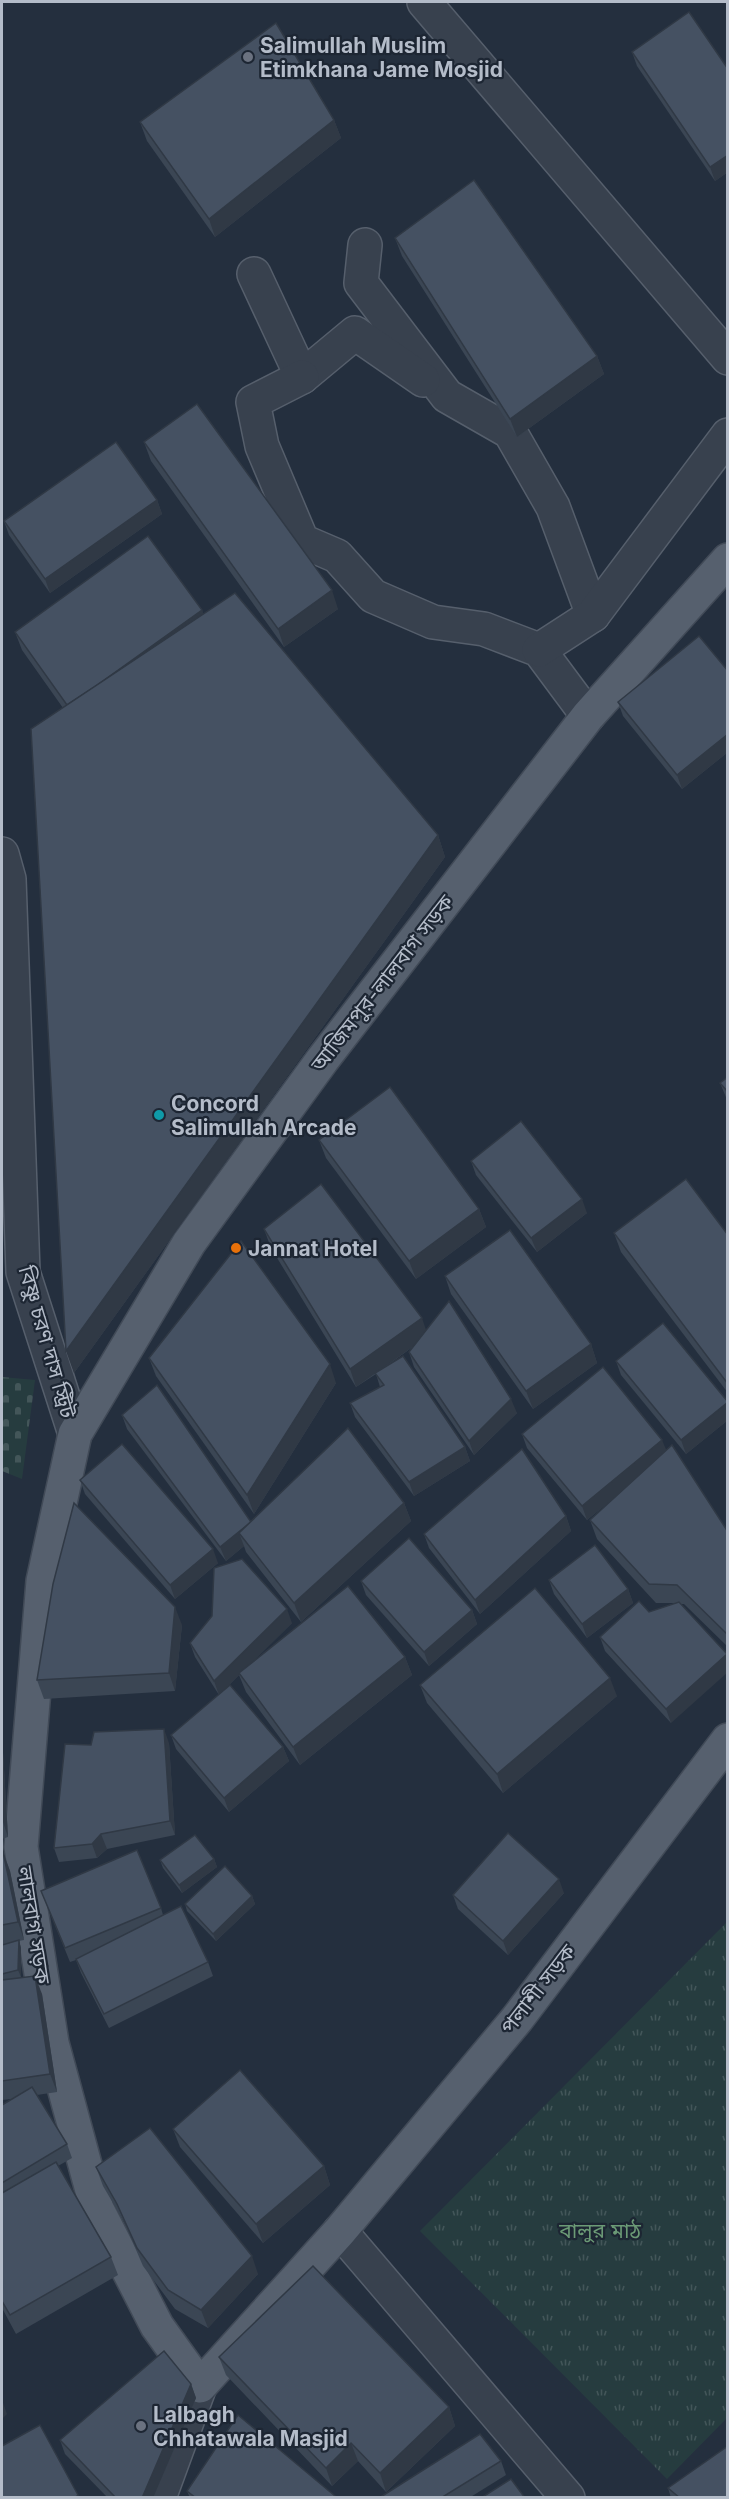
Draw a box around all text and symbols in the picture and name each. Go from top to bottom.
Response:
place label: Salimullah Muslim Etimkhana Jame Mosjid [260,33,503,82]
marker: Salimullah Muslim Etimkhana Jame Mosjid [241,50,255,64]
street label: আজিমপুর-লালবাগ সড়ক [305,889,459,1077]
place label: Concord Salimullah Arcade [171,1091,356,1140]
marker: Concord Salimullah Arcade [152,1108,166,1122]
place label: Jannat Hotel [248,1236,378,1261]
marker: Jannat Hotel [229,1241,243,1255]
street label: বিষ্ণু চরণ দাস স্ট্রিট [13,1262,81,1421]
street label: লালবাগ সড়ক [12,1863,56,1987]
street label: পলাশী সড়ক [495,1938,581,2039]
park label: বালুর মাঠ [558,2218,641,2243]
place label: Lalbagh Chhatawala Masjid [153,2402,348,2451]
marker: Lalbagh Chhatawala Masjid [134,2419,148,2433]

